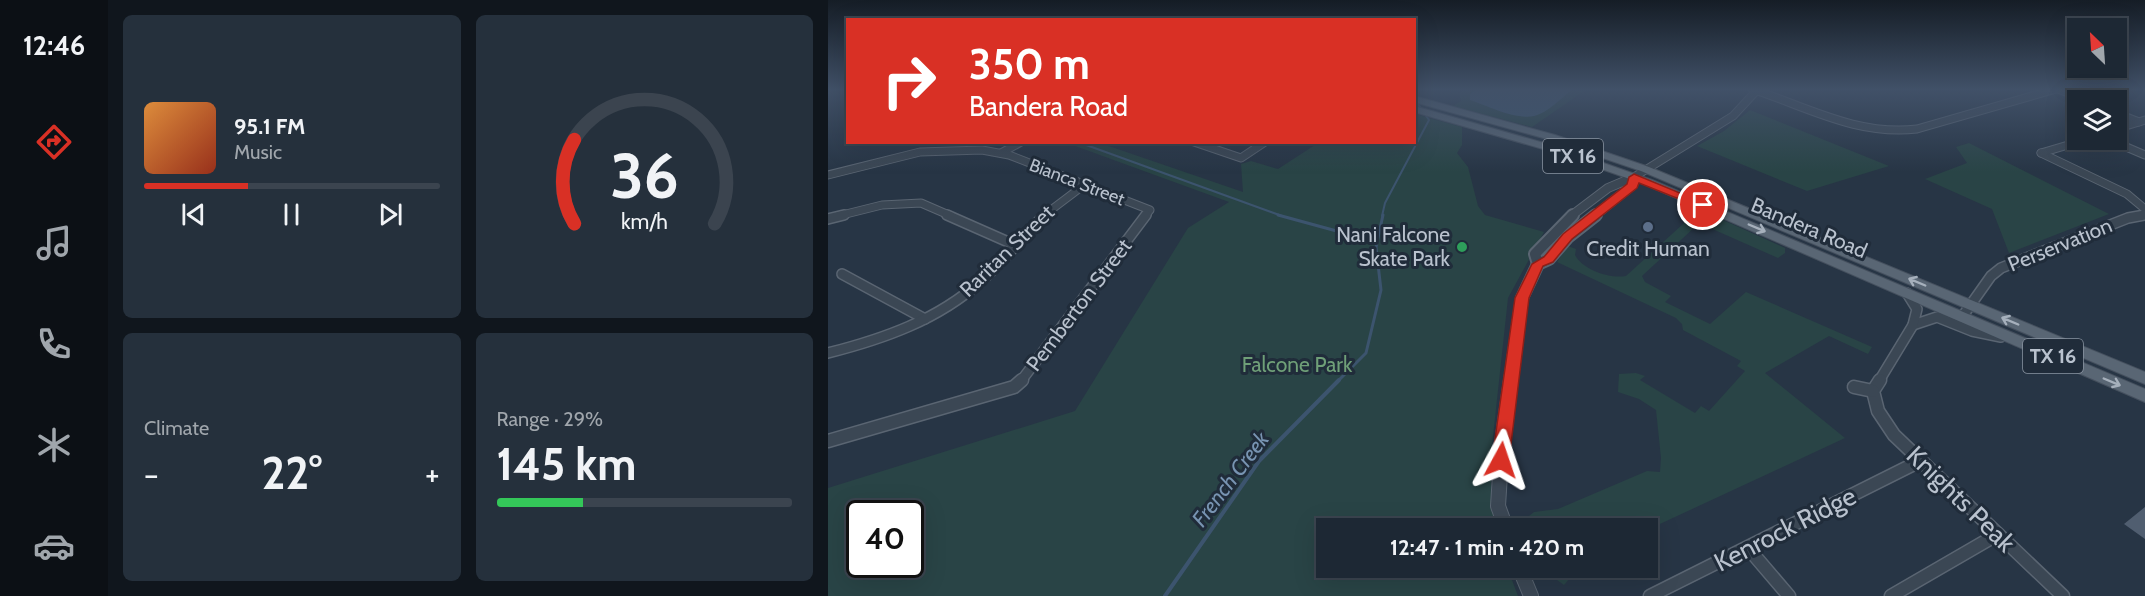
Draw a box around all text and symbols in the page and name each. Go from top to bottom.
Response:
north arrow [2067,18,2127,78]
map controls [2067,18,2127,150]
text: 12:46 [23,29,85,62]
text: 350 m [969,38,1090,90]
icon: right [870,42,948,120]
text: Bandera Road [969,90,1128,123]
button: layers [2067,90,2127,150]
text: 95.1 FM [234,113,305,140]
icon: directions [33,121,75,163]
text: 36 [610,138,679,214]
road number: TX 16 [1543,139,1603,173]
text: Music [234,140,282,164]
street label: Bianca Street [1026,154,1128,210]
pin [1677,179,1728,230]
icon: arrive [1686,188,1719,221]
street label: Bandera Road [1747,192,1871,263]
icon: previous [177,198,210,231]
icon: pause [275,198,308,231]
icon: next [374,198,407,231]
street label: Raritan Street [954,200,1059,302]
text: km/h [621,208,668,234]
street label: Perservation [2004,212,2116,277]
marker: Credit Human [1641,220,1655,234]
icon: music [33,222,75,264]
place label: Nani Falcone Skate Park [1336,222,1451,271]
one-way arrow [1747,223,1766,234]
street label: Pemberton Street [1021,234,1136,376]
place label: Credit Human [1586,236,1710,261]
marker: Nani Falcone Skate Park [1455,240,1469,254]
one-way arrow [1908,276,1926,287]
one-way arrow [2002,315,2020,326]
icon: phone [33,323,75,365]
road number: TX 16 [2023,339,2083,373]
park label: Falcone Park [1242,352,1353,377]
one-way arrow [2102,377,2120,388]
text: Range · 29% [497,407,603,431]
text: Climate [144,416,209,440]
icon: climate [33,424,75,466]
water label: French Creek [1186,426,1275,532]
position arrow [1469,428,1533,492]
text: 145 km [497,437,636,491]
street label: Knights Peak [1900,439,2022,559]
text: 22° [261,446,322,500]
text: − [144,454,159,494]
text: + [425,454,440,494]
street label: Kenrock Ridge [1709,480,1861,578]
speed limit sign: 40 [846,500,924,578]
icon: car [33,525,75,567]
text: 12:47 · 1 min · 420 m [1390,534,1584,561]

